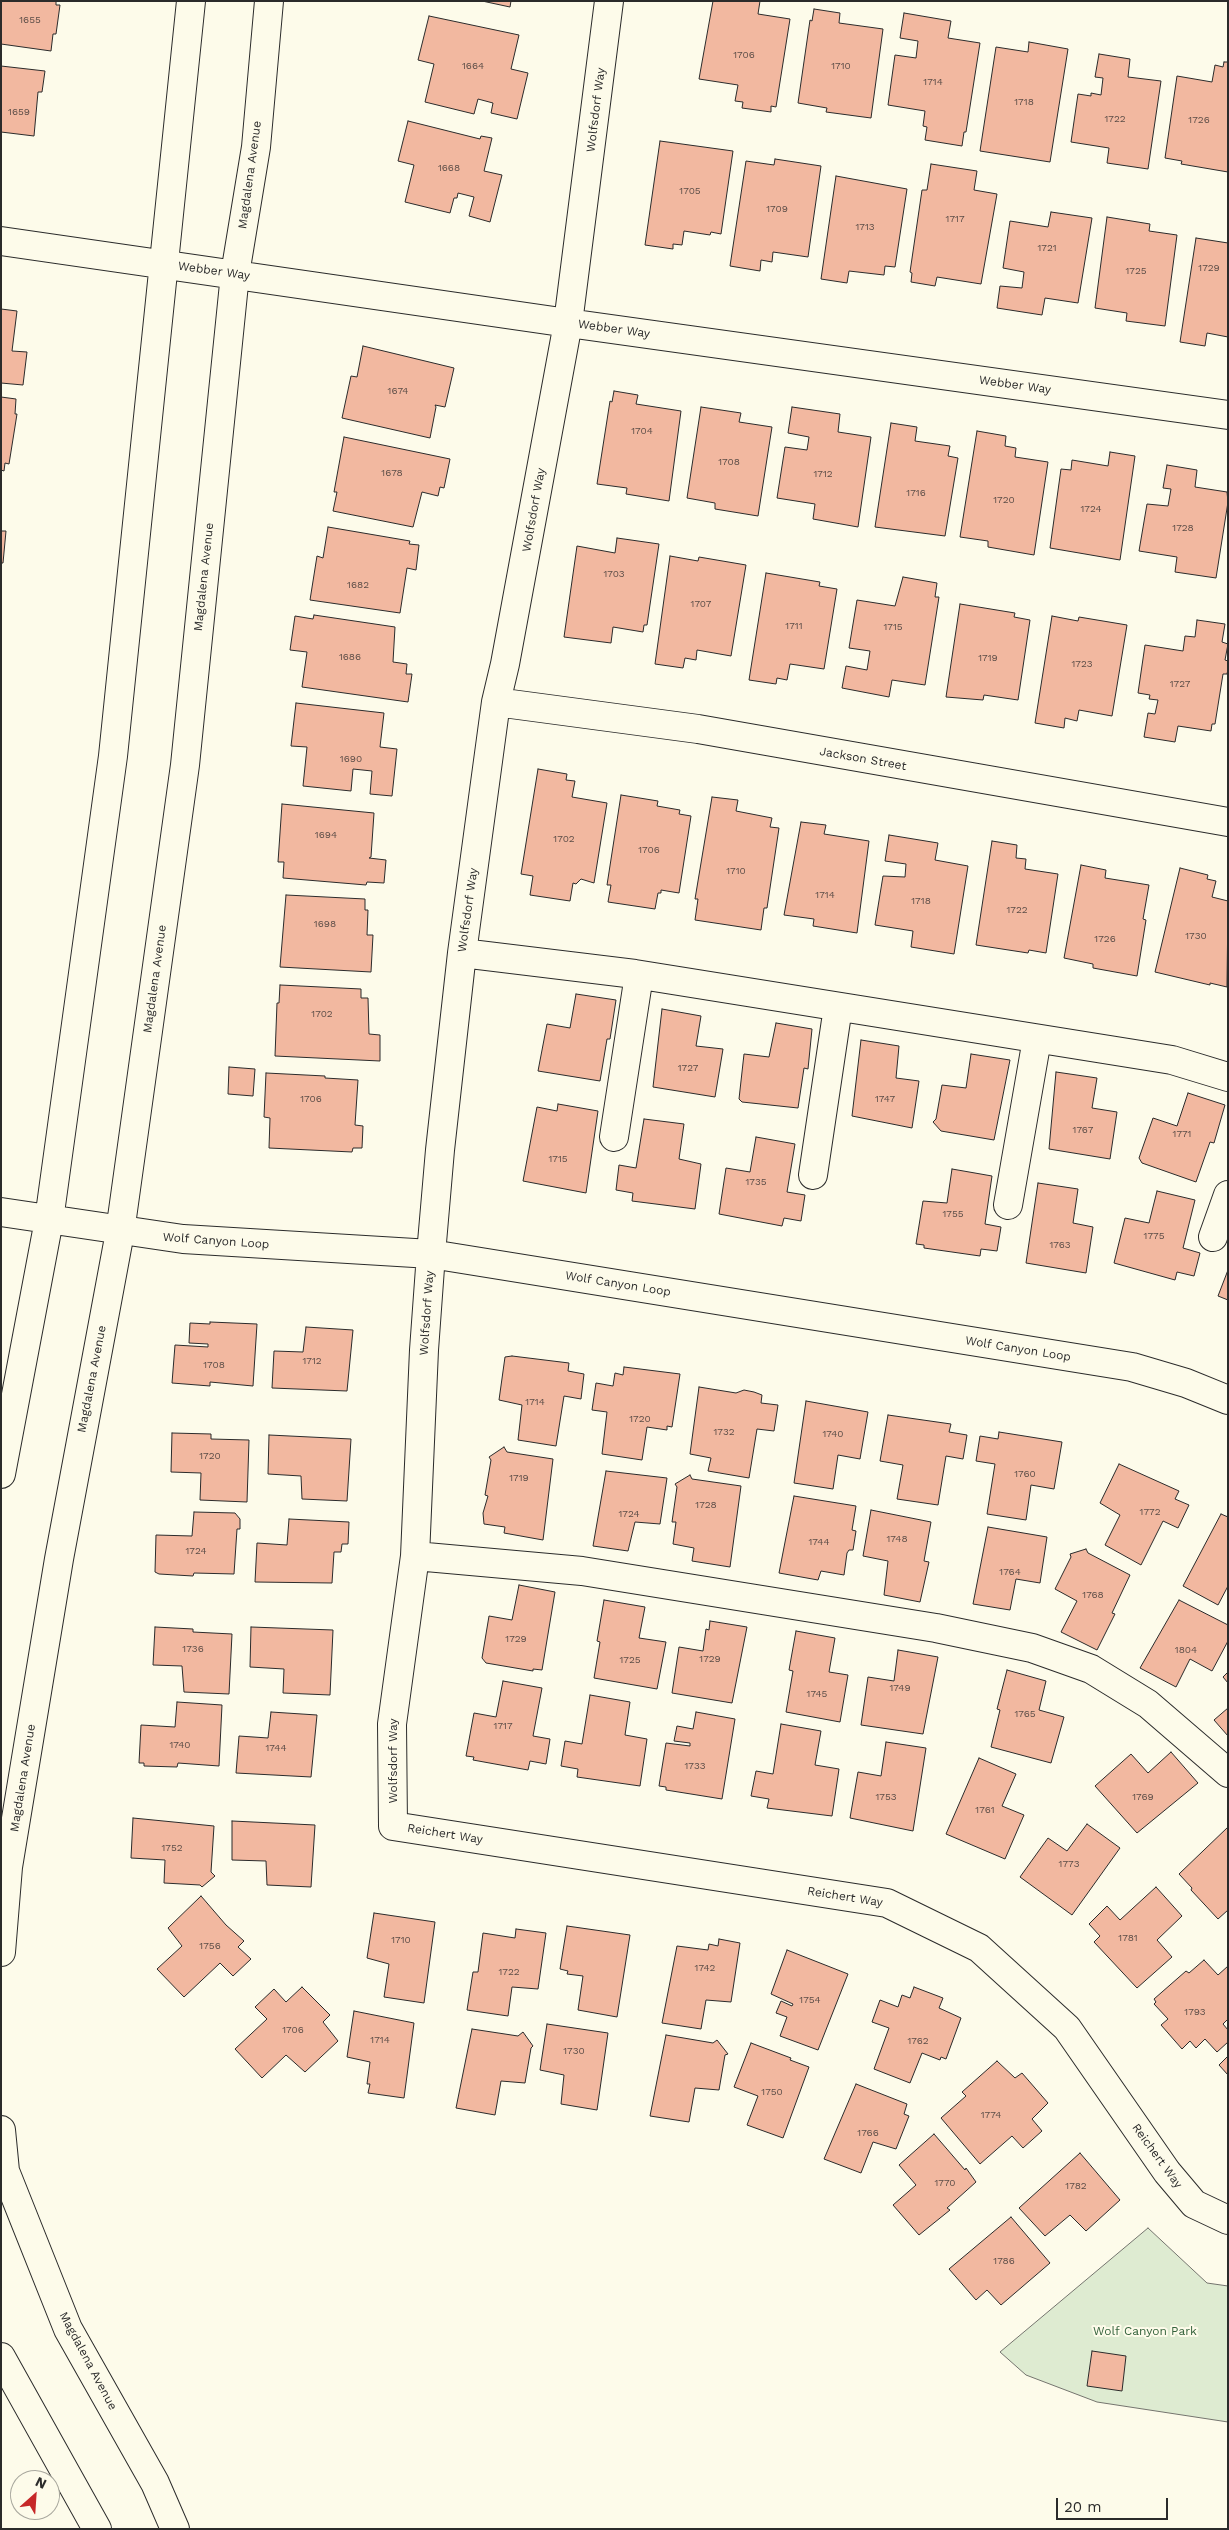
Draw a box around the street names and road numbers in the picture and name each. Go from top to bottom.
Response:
street label: Wolfsdorf Way [584,67,608,153]
street label: Magdalena Avenue [235,120,265,230]
street label: Webber Way [177,259,251,283]
street label: Webber Way [577,317,651,341]
street label: Webber Way [978,373,1052,397]
street label: Wolfsdorf Way [520,467,548,553]
street label: Magdalena Avenue [191,522,217,632]
street label: Jackson Street [818,744,908,774]
street label: Wolfsdorf Way [455,867,481,953]
street label: Magdalena Avenue [140,924,170,1034]
street label: Wolf Canyon Loop [162,1230,270,1252]
street label: Wolf Canyon Loop [564,1269,672,1299]
street label: Wolfsdorf Way [417,1270,437,1356]
street label: Magdalena Avenue [75,1324,109,1434]
street label: Wolf Canyon Loop [964,1334,1072,1364]
street label: Wolfsdorf Way [386,1718,400,1804]
street label: Magdalena Avenue [7,1723,39,1833]
street label: Reichert Way [406,1821,484,1847]
street label: Reichert Way [806,1884,884,1910]
street label: Reichert Way [1129,2121,1185,2191]
street label: Magdalena Avenue [56,2309,120,2413]

